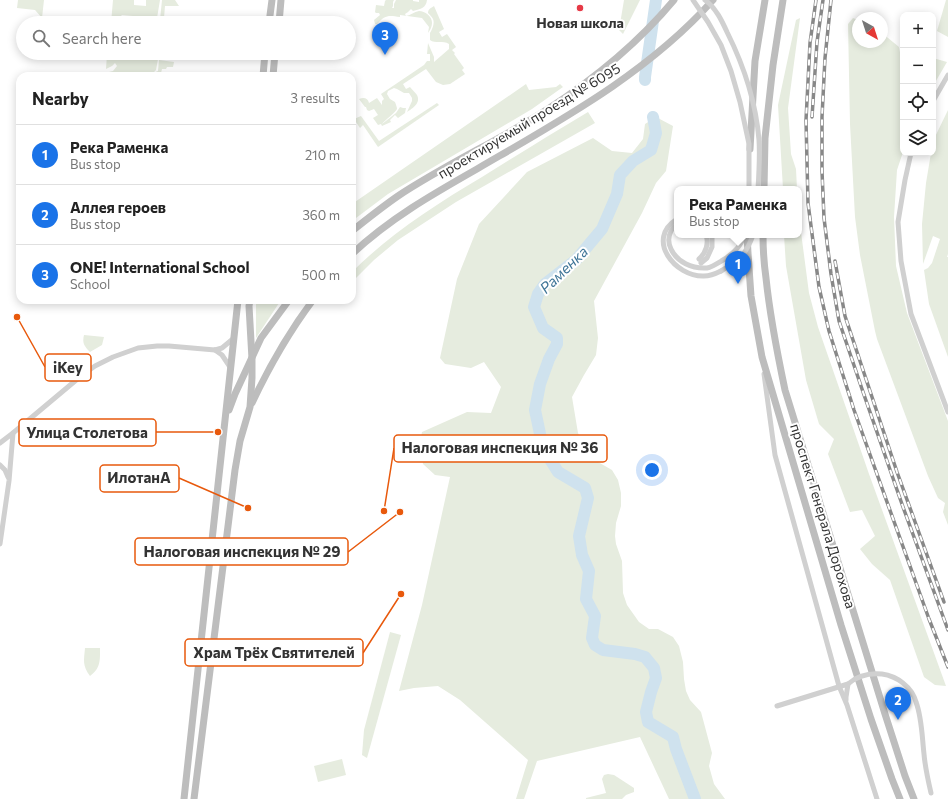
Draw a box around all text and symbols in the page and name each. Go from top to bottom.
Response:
marker: Новая школа [575,3,585,13]
north arrow [852,12,888,48]
map controls [900,12,936,156]
button: + [900,12,936,48]
place label: Новая школа [536,14,624,31]
search box [16,16,356,60]
pin: 3 [372,22,398,55]
icon: search [30,27,52,49]
text: Search here [62,29,141,47]
button: − [900,48,936,84]
street label: проектируемый проезд № 6095 [434,59,623,182]
button: locate [900,84,936,120]
text: Nearby [32,88,89,109]
text: 3 results [291,90,340,106]
button: layers [900,120,936,156]
text: Река Раменка [70,138,168,156]
text: 1 [42,147,48,163]
text: 210 m [305,147,340,163]
text: Bus stop [70,156,121,172]
popup [674,186,802,238]
text: Река Раменка [689,195,787,213]
text: Аллея героев [70,198,166,216]
text: 2 [41,207,49,223]
text: 360 m [302,207,340,223]
text: Bus stop [689,213,740,229]
text: Bus stop [70,216,121,232]
water label: Раменка [535,242,591,297]
pin: 1 [725,251,751,284]
text: ONE! International School [70,258,250,276]
text: 3 [41,267,49,283]
text: 500 m [302,267,340,283]
text: School [70,276,110,292]
callout: iKey [45,354,91,381]
text: iKey [53,358,84,376]
callout: Улица Столетова [19,419,156,446]
street label: проспект Генерала Дорохова [787,421,860,610]
text: Улица Столетова [26,423,148,441]
callout: Налоговая инспекция № 36 [394,435,607,462]
text: Налоговая инспекция № 36 [401,438,599,456]
your location [642,460,662,480]
callout: ИлотанА [100,465,179,492]
text: ИлотанА [107,468,171,486]
callout: Налоговая инспекция № 29 [135,538,348,565]
text: Налоговая инспекция № 29 [144,542,340,560]
callout: Храм Трёх Святителей [185,639,363,666]
text: Храм Трёх Святителей [193,643,355,661]
pin: 2 [885,687,911,720]

